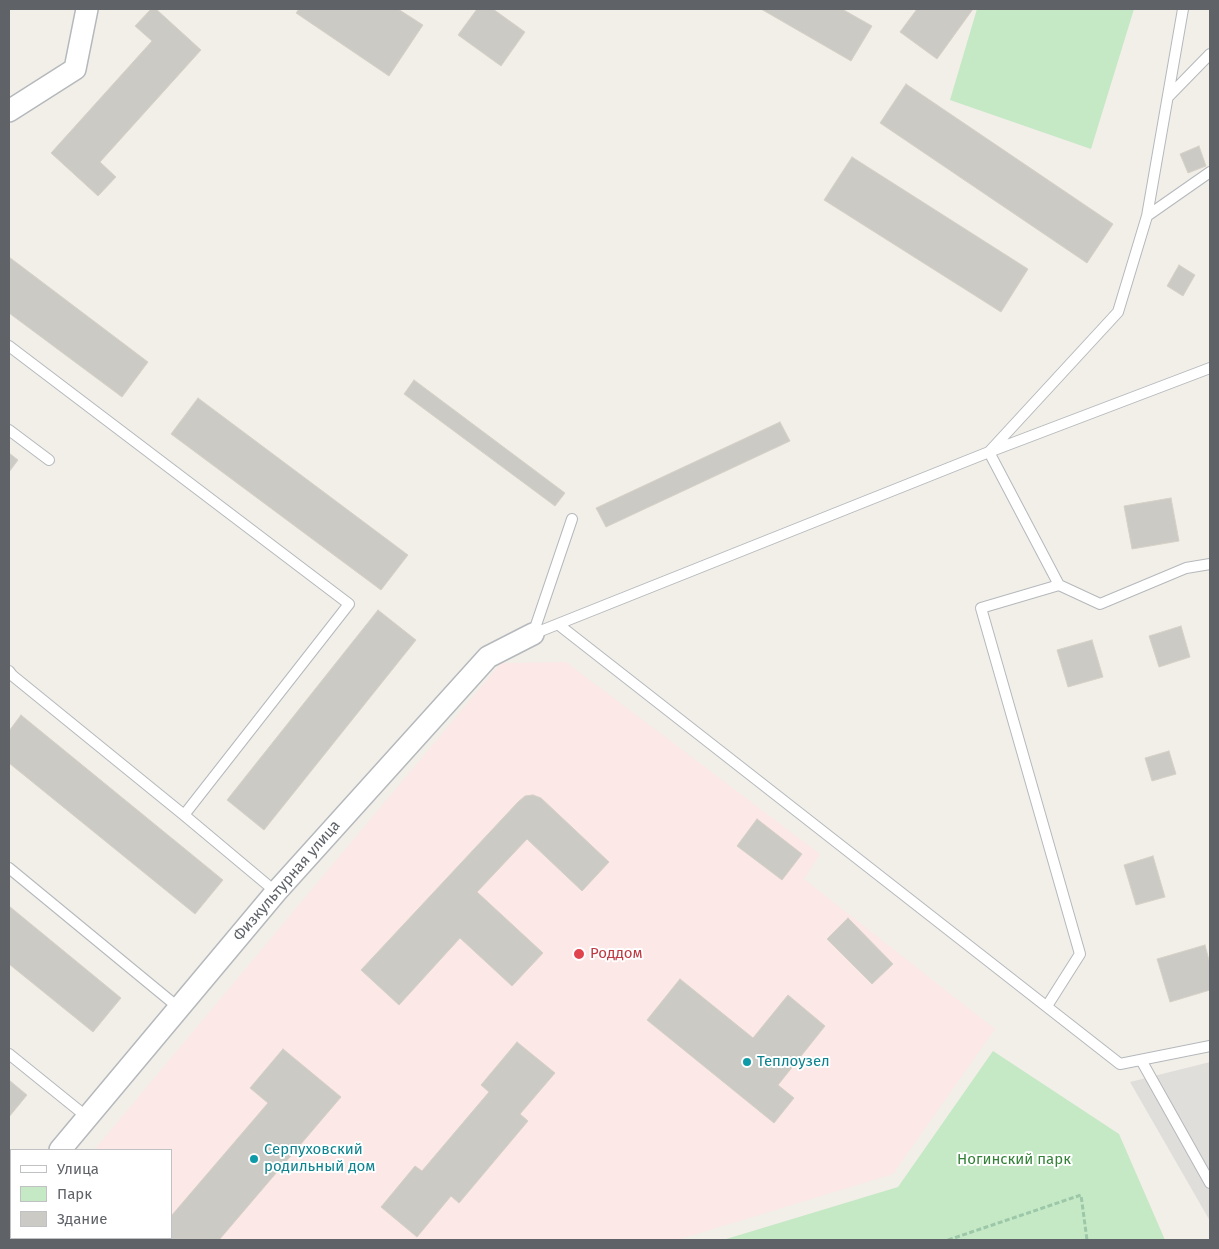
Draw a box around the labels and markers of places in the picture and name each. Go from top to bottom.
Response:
place label: Роддом [590,945,643,963]
marker: Роддом [572,947,586,961]
place label: Теплоузел [757,1053,830,1071]
marker: Теплоузел [741,1056,753,1068]
place label: Серпуховский родильный дом [264,1141,375,1176]
marker: Серпуховский родильный дом [248,1153,260,1165]

